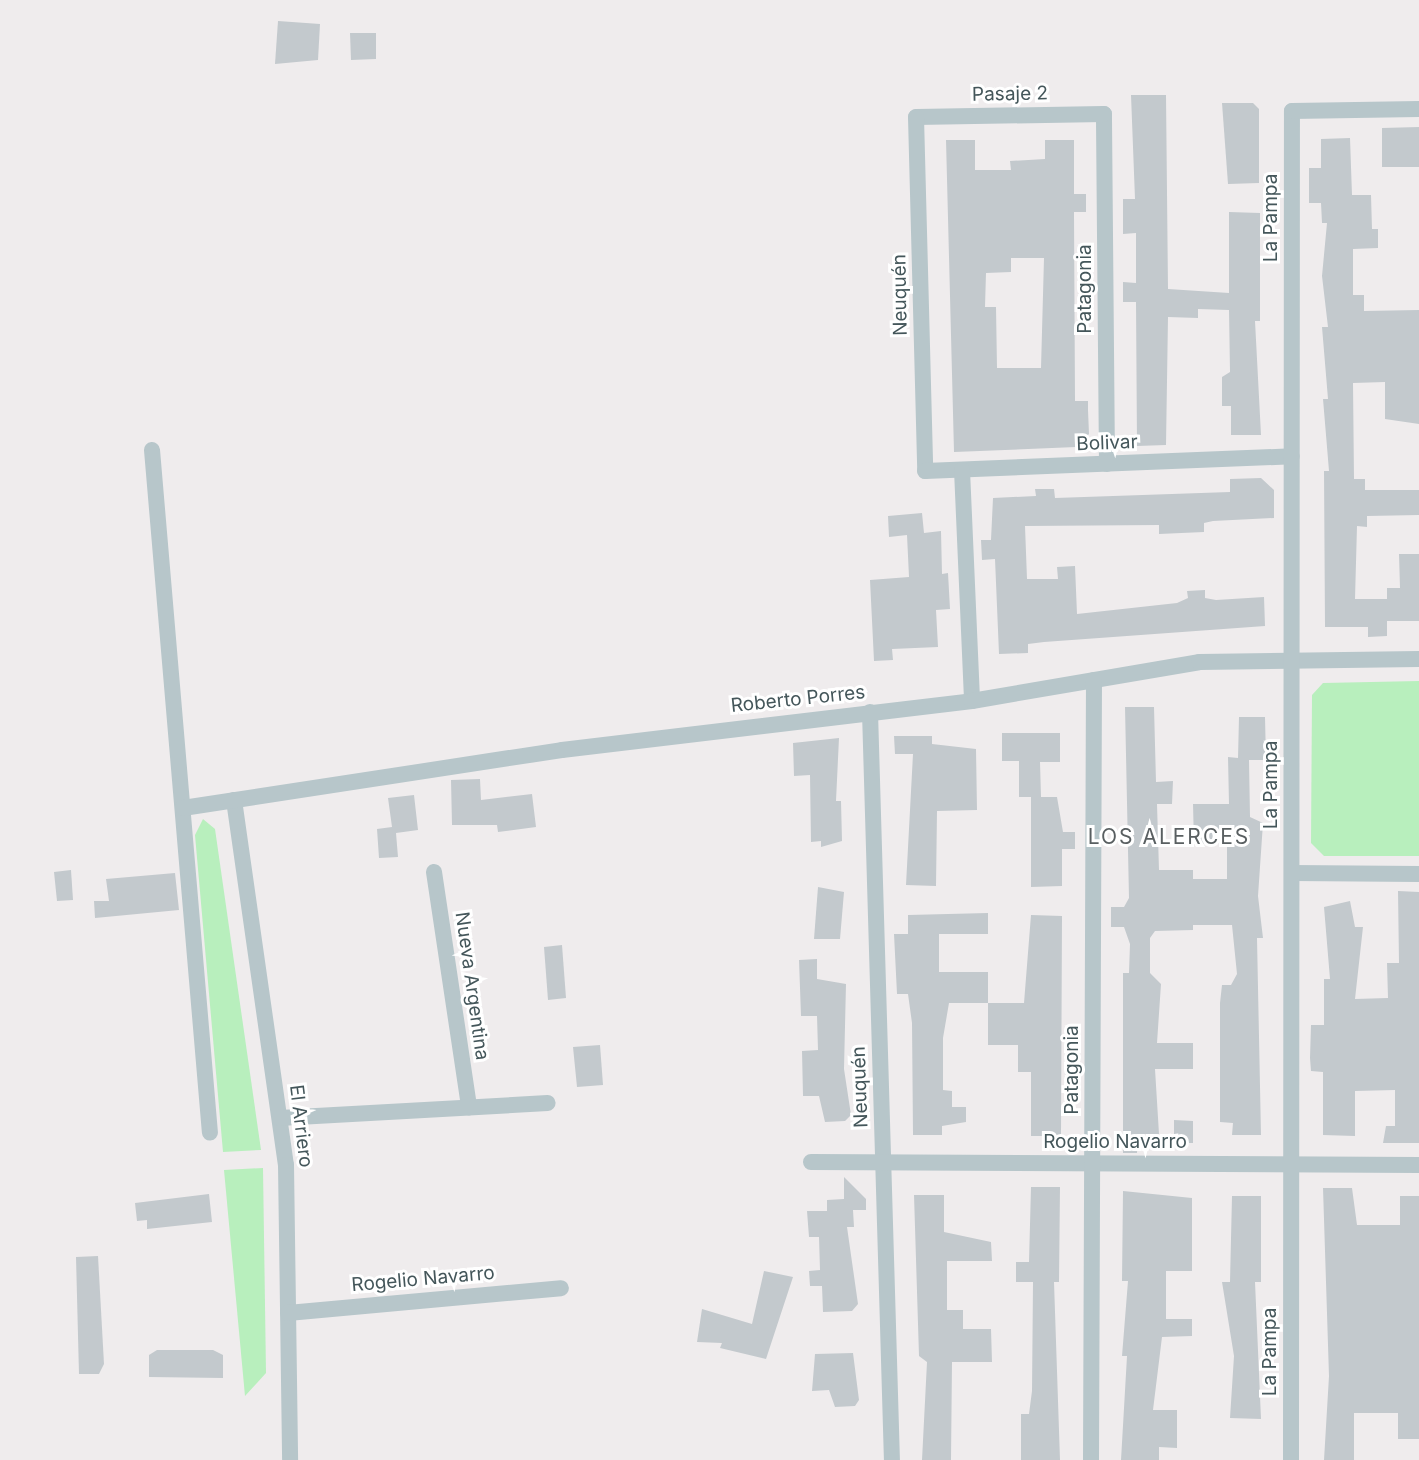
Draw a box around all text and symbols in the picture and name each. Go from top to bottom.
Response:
street label: Pasaje 2 [972,82,1048,106]
street label: La Pampa [1260,174,1282,262]
street label: Patagonia [1074,244,1096,334]
street label: Neuquén [888,254,912,336]
street label: Bolivar [1076,431,1138,455]
street label: Roberto Porres [730,681,866,717]
street label: La Pampa [1260,741,1282,829]
district label: LOS ALERCES [1089,824,1249,850]
street label: Nueva Argentina [450,910,494,1062]
street label: Patagonia [1061,1025,1083,1115]
street label: Neuquén [847,1046,873,1128]
street label: El Arriero [285,1083,317,1169]
street label: Rogelio Navarro [1043,1131,1187,1153]
street label: Rogelio Navarro [350,1261,496,1297]
street label: La Pampa [1259,1308,1281,1396]

